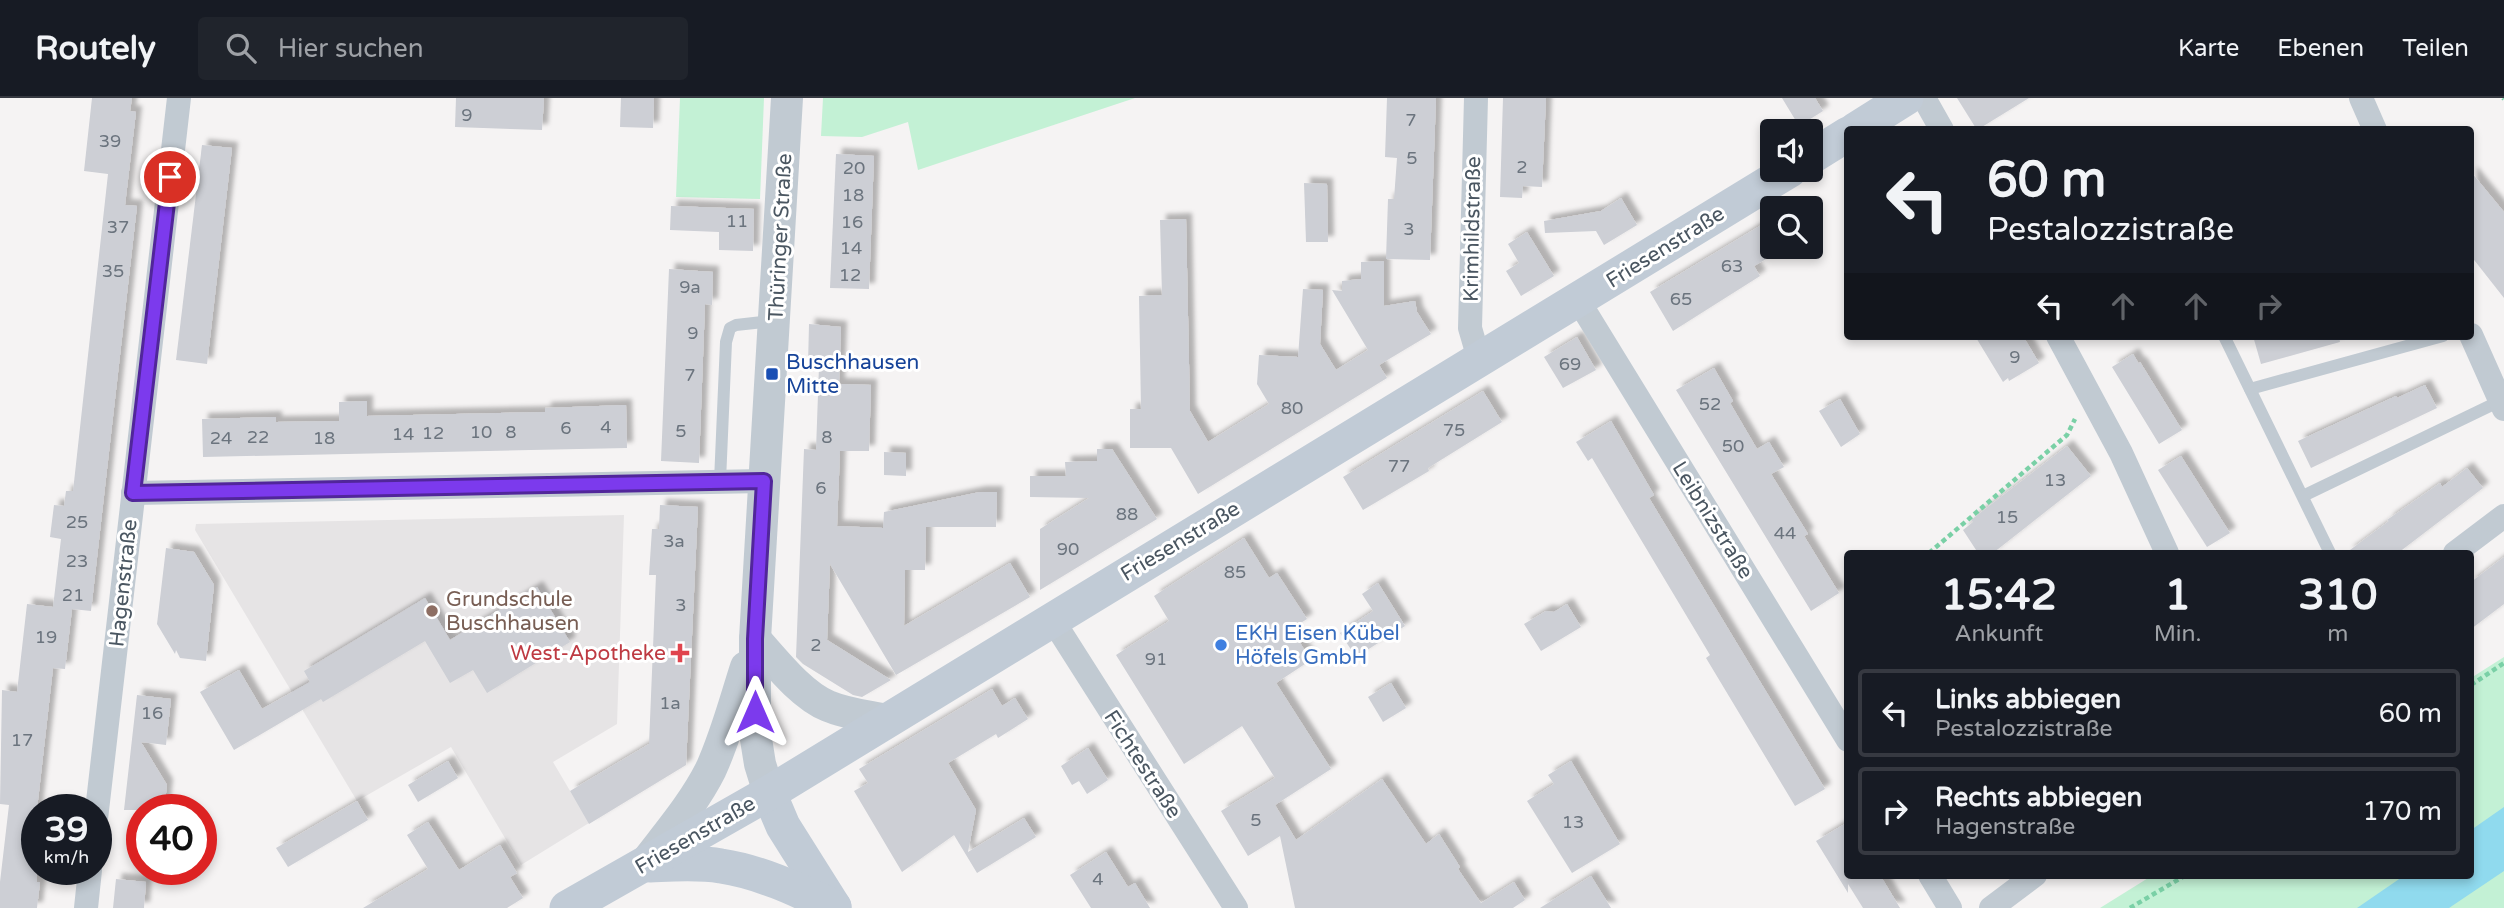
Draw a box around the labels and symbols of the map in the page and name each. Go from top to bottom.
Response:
house number: 9 [461,104,473,126]
house number: 7 [1405,109,1417,131]
house number: 39 [99,130,121,152]
pin [140,147,200,207]
house number: 5 [1406,147,1418,169]
street label: Thüringer Straße [764,152,797,321]
street label: Krimhildstraße [1459,156,1486,302]
house number: 2 [1516,156,1528,178]
house number: 20 [843,157,865,179]
house number: 18 [842,184,864,206]
street label: Friesenstraße [1602,201,1729,294]
house number: 11 [726,210,748,232]
house number: 16 [841,211,863,233]
house number: 37 [107,216,129,238]
house number: 3 [1403,218,1415,240]
house number: 14 [840,237,862,259]
house number: 63 [1721,255,1743,277]
house number: 35 [102,260,124,282]
house number: 12 [839,264,861,286]
house number: 9a [679,276,701,298]
house number: 65 [1670,288,1692,310]
house number: 9 [687,322,699,344]
house number: 9 [2009,346,2021,368]
place label: Buschhausen Mitte [786,350,919,399]
house number: 69 [1559,353,1581,375]
house number: 7 [684,364,696,386]
marker: Buschhausen Mitte [764,366,780,382]
house number: 52 [1699,393,1721,415]
house number: 80 [1281,397,1303,419]
house number: 4 [600,416,612,438]
house number: 6 [560,417,572,439]
house number: 75 [1443,419,1465,441]
house number: 5 [675,420,687,442]
house number: 10 [470,421,492,443]
house number: 8 [505,421,517,443]
house number: 12 [422,422,444,444]
house number: 14 [392,423,414,445]
house number: 22 [247,426,269,448]
house number: 8 [821,426,833,448]
house number: 24 [210,427,232,449]
house number: 18 [313,427,335,449]
house number: 50 [1722,435,1744,457]
house number: 77 [1388,455,1410,477]
street label: Leibnizstraße [1667,457,1759,584]
house number: 13 [2044,469,2066,491]
house number: 6 [815,477,827,499]
street label: Friesenstraße [1116,496,1244,587]
house number: 88 [1116,503,1138,525]
house number: 15 [1996,506,2018,528]
house number: 25 [66,511,88,533]
street label: Hagenstraße [104,518,143,648]
house number: 44 [1774,522,1796,544]
house number: 3a [663,530,685,552]
house number: 90 [1057,538,1079,560]
house number: 23 [66,550,88,572]
house number: 85 [1224,561,1246,583]
house number: 21 [62,584,84,606]
place label: Grundschule Buschhausen [446,587,579,636]
house number: 3 [675,594,687,616]
marker: Grundschule Buschhausen [424,603,440,619]
place label: EKH Eisen Kübel Höfels GmbH [1235,621,1400,670]
house number: 19 [35,626,57,648]
house number: 2 [810,634,822,656]
marker: EKH Eisen Kübel Höfels GmbH [1213,637,1229,653]
place label: West-Apotheke [510,641,666,666]
marker: West-Apotheke [672,645,688,661]
house number: 91 [1145,648,1167,670]
position arrow [718,675,792,749]
house number: 1a [659,692,681,714]
house number: 16 [141,702,163,724]
street label: Fichtestraße [1098,706,1187,823]
house number: 17 [11,729,33,751]
street label: Friesenstraße [631,791,760,880]
speed limit sign: 40 [126,794,217,885]
house number: 5 [1250,809,1262,831]
house number: 13 [1562,811,1584,833]
house number: 4 [1092,868,1104,890]

